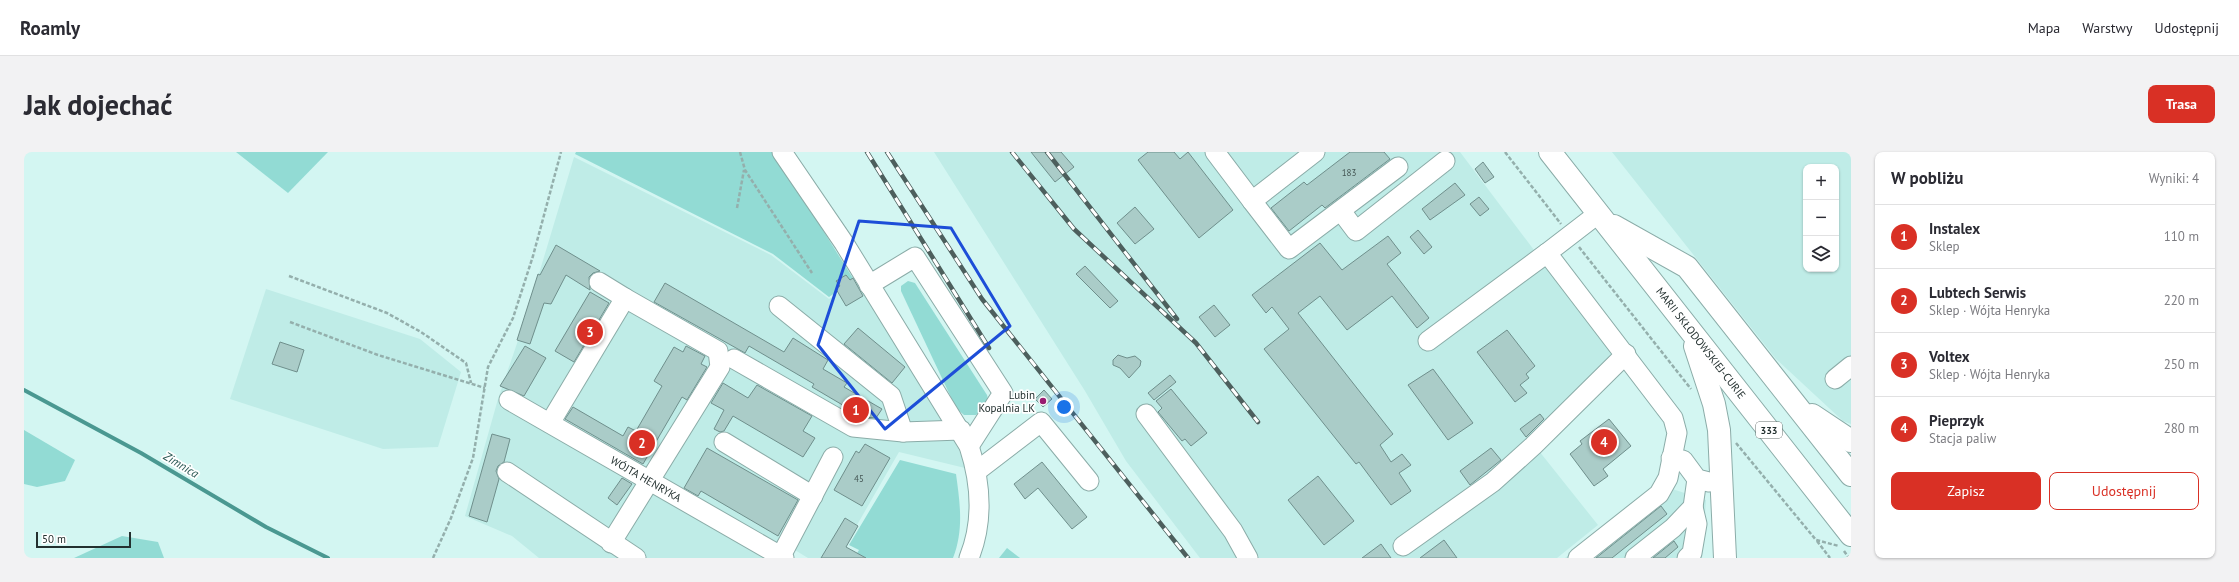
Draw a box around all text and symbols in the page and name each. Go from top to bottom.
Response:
text: Roamly [20,16,80,40]
text: Mapa [2028,19,2060,37]
text: Warstwy [2082,19,2133,37]
text: Udostępnij [2155,19,2219,37]
button: Trasa [2148,85,2215,123]
text: Jak dojechać [24,86,172,123]
map controls [1803,164,1839,272]
button: + [1803,164,1839,200]
house number: 183 [1342,167,1356,178]
text: W pobliżu [1891,167,1963,189]
text: Wyniki: 4 [2149,170,2199,187]
button: − [1803,200,1839,236]
text: Instalex [1929,219,1980,238]
text: 1 [1900,228,1908,245]
text: 110 m [2164,228,2199,245]
button: layers [1803,236,1839,272]
text: Sklep [1929,238,1960,255]
text: Lubtech Serwis [1929,283,2026,302]
street label: MARII SKŁODOWSKIEJ-CURIE [1653,284,1749,402]
text: 2 [1900,292,1908,309]
text: 220 m [2164,292,2199,309]
text: Sklep · Wójta Henryka [1929,302,2050,319]
pin: 3 [577,317,603,347]
text: Voltex [1929,347,1970,366]
text: 3 [1900,356,1908,373]
text: 250 m [2164,356,2199,373]
text: Sklep · Wójta Henryka [1929,366,2050,383]
place label: Lubin Kopalnia LK [979,388,1035,415]
pin: 1 [843,395,869,425]
marker: Lubin Kopalnia LK [1038,396,1048,406]
your location [1054,397,1074,417]
text: Pieprzyk [1929,411,1984,430]
text: 4 [1900,420,1908,437]
text: 280 m [2164,420,2199,437]
road number: 333 [1756,422,1782,438]
pin: 4 [1591,427,1617,457]
pin: 2 [629,428,655,458]
text: Stacja paliw [1929,430,1996,447]
water label: Zimnica [160,448,202,481]
street label: WÓJTA HENRYKA [608,453,684,505]
button: Zapisz [1891,472,2041,510]
button: Udostępnij [2049,472,2199,510]
house number: 45 [854,473,864,484]
scale bar [36,530,131,549]
text: 50 m [42,532,66,546]

